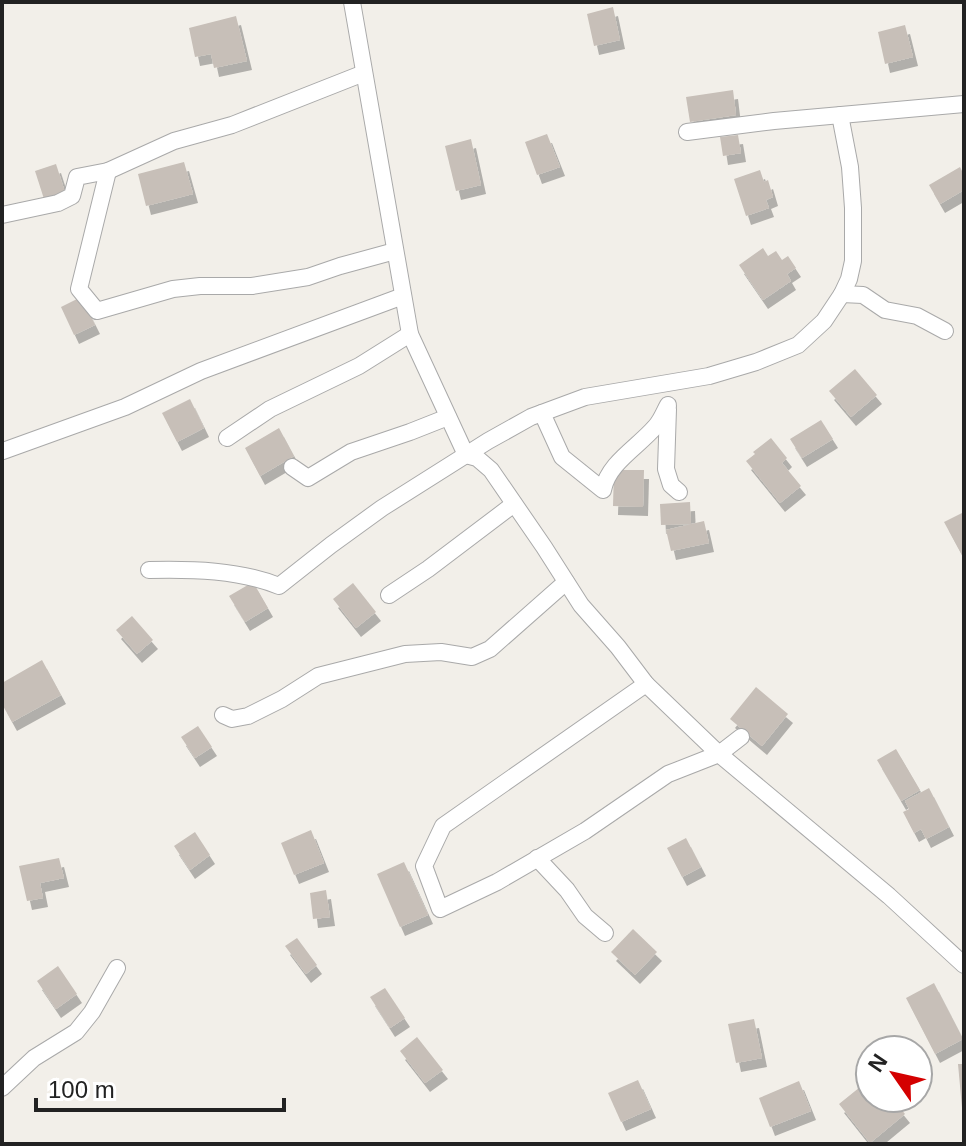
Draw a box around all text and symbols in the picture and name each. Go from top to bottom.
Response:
north arrow [854,1034,934,1114]
text: N [863,1050,893,1077]
scale bar [36,1062,284,1112]
text: 100 m [48,1076,115,1103]

